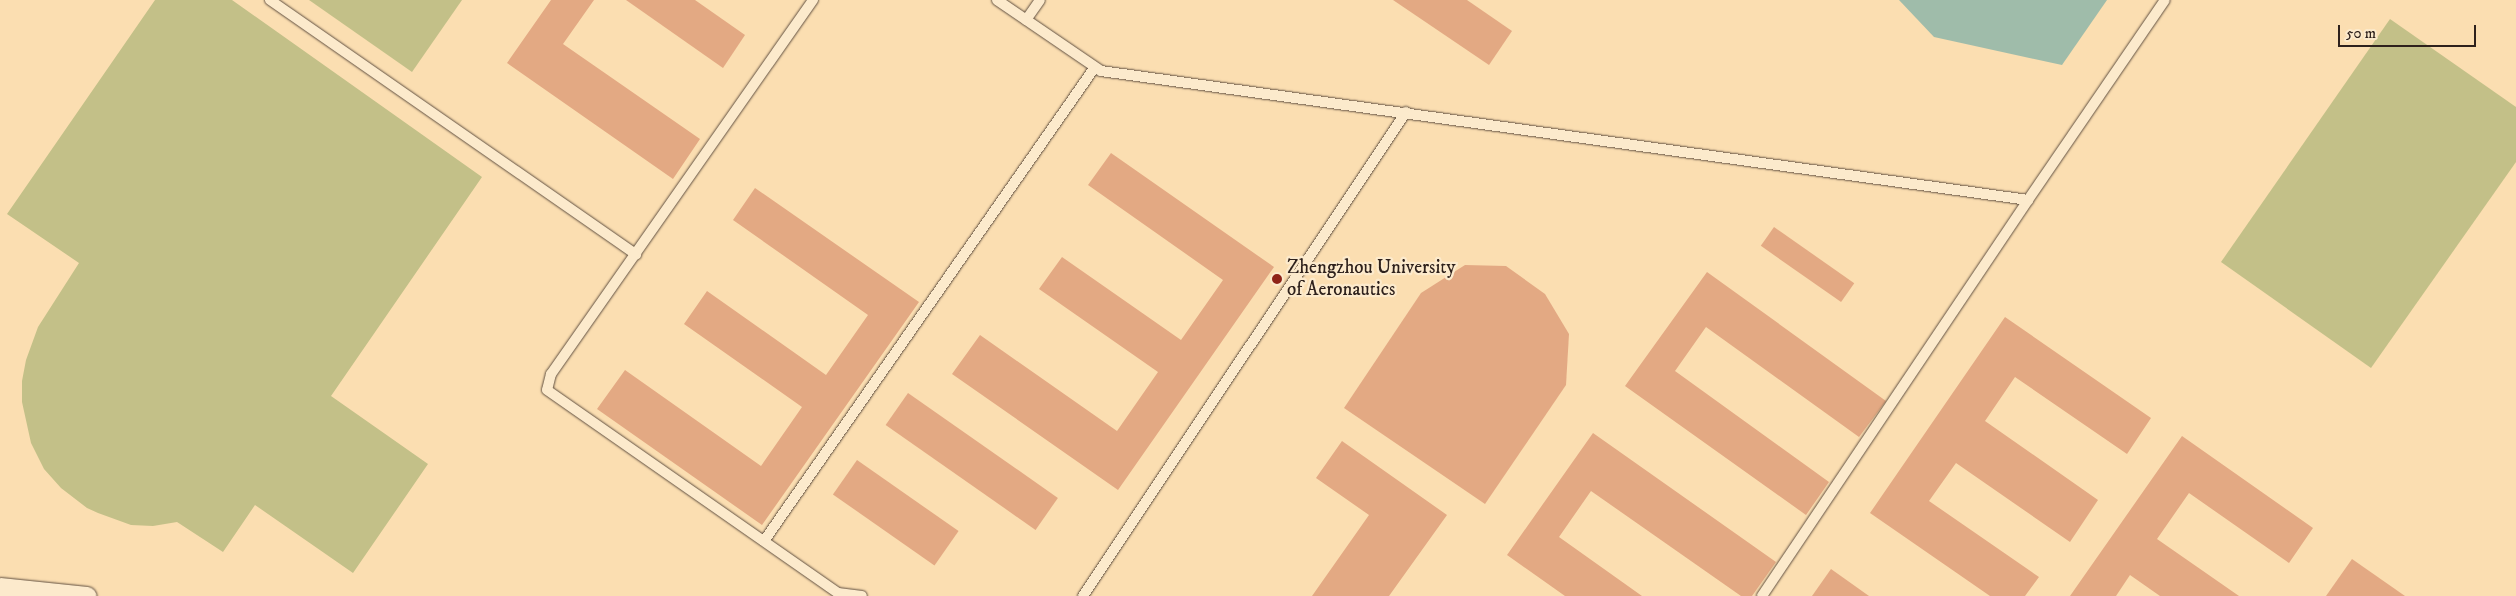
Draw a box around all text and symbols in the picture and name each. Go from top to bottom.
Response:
scale bar [2341,15,2478,47]
text: 50 m [2346,24,2376,43]
place label: Zhengzhou University of Aeronautics [1287,257,1455,301]
marker: Zhengzhou University of Aeronautics [1271,273,1283,285]

